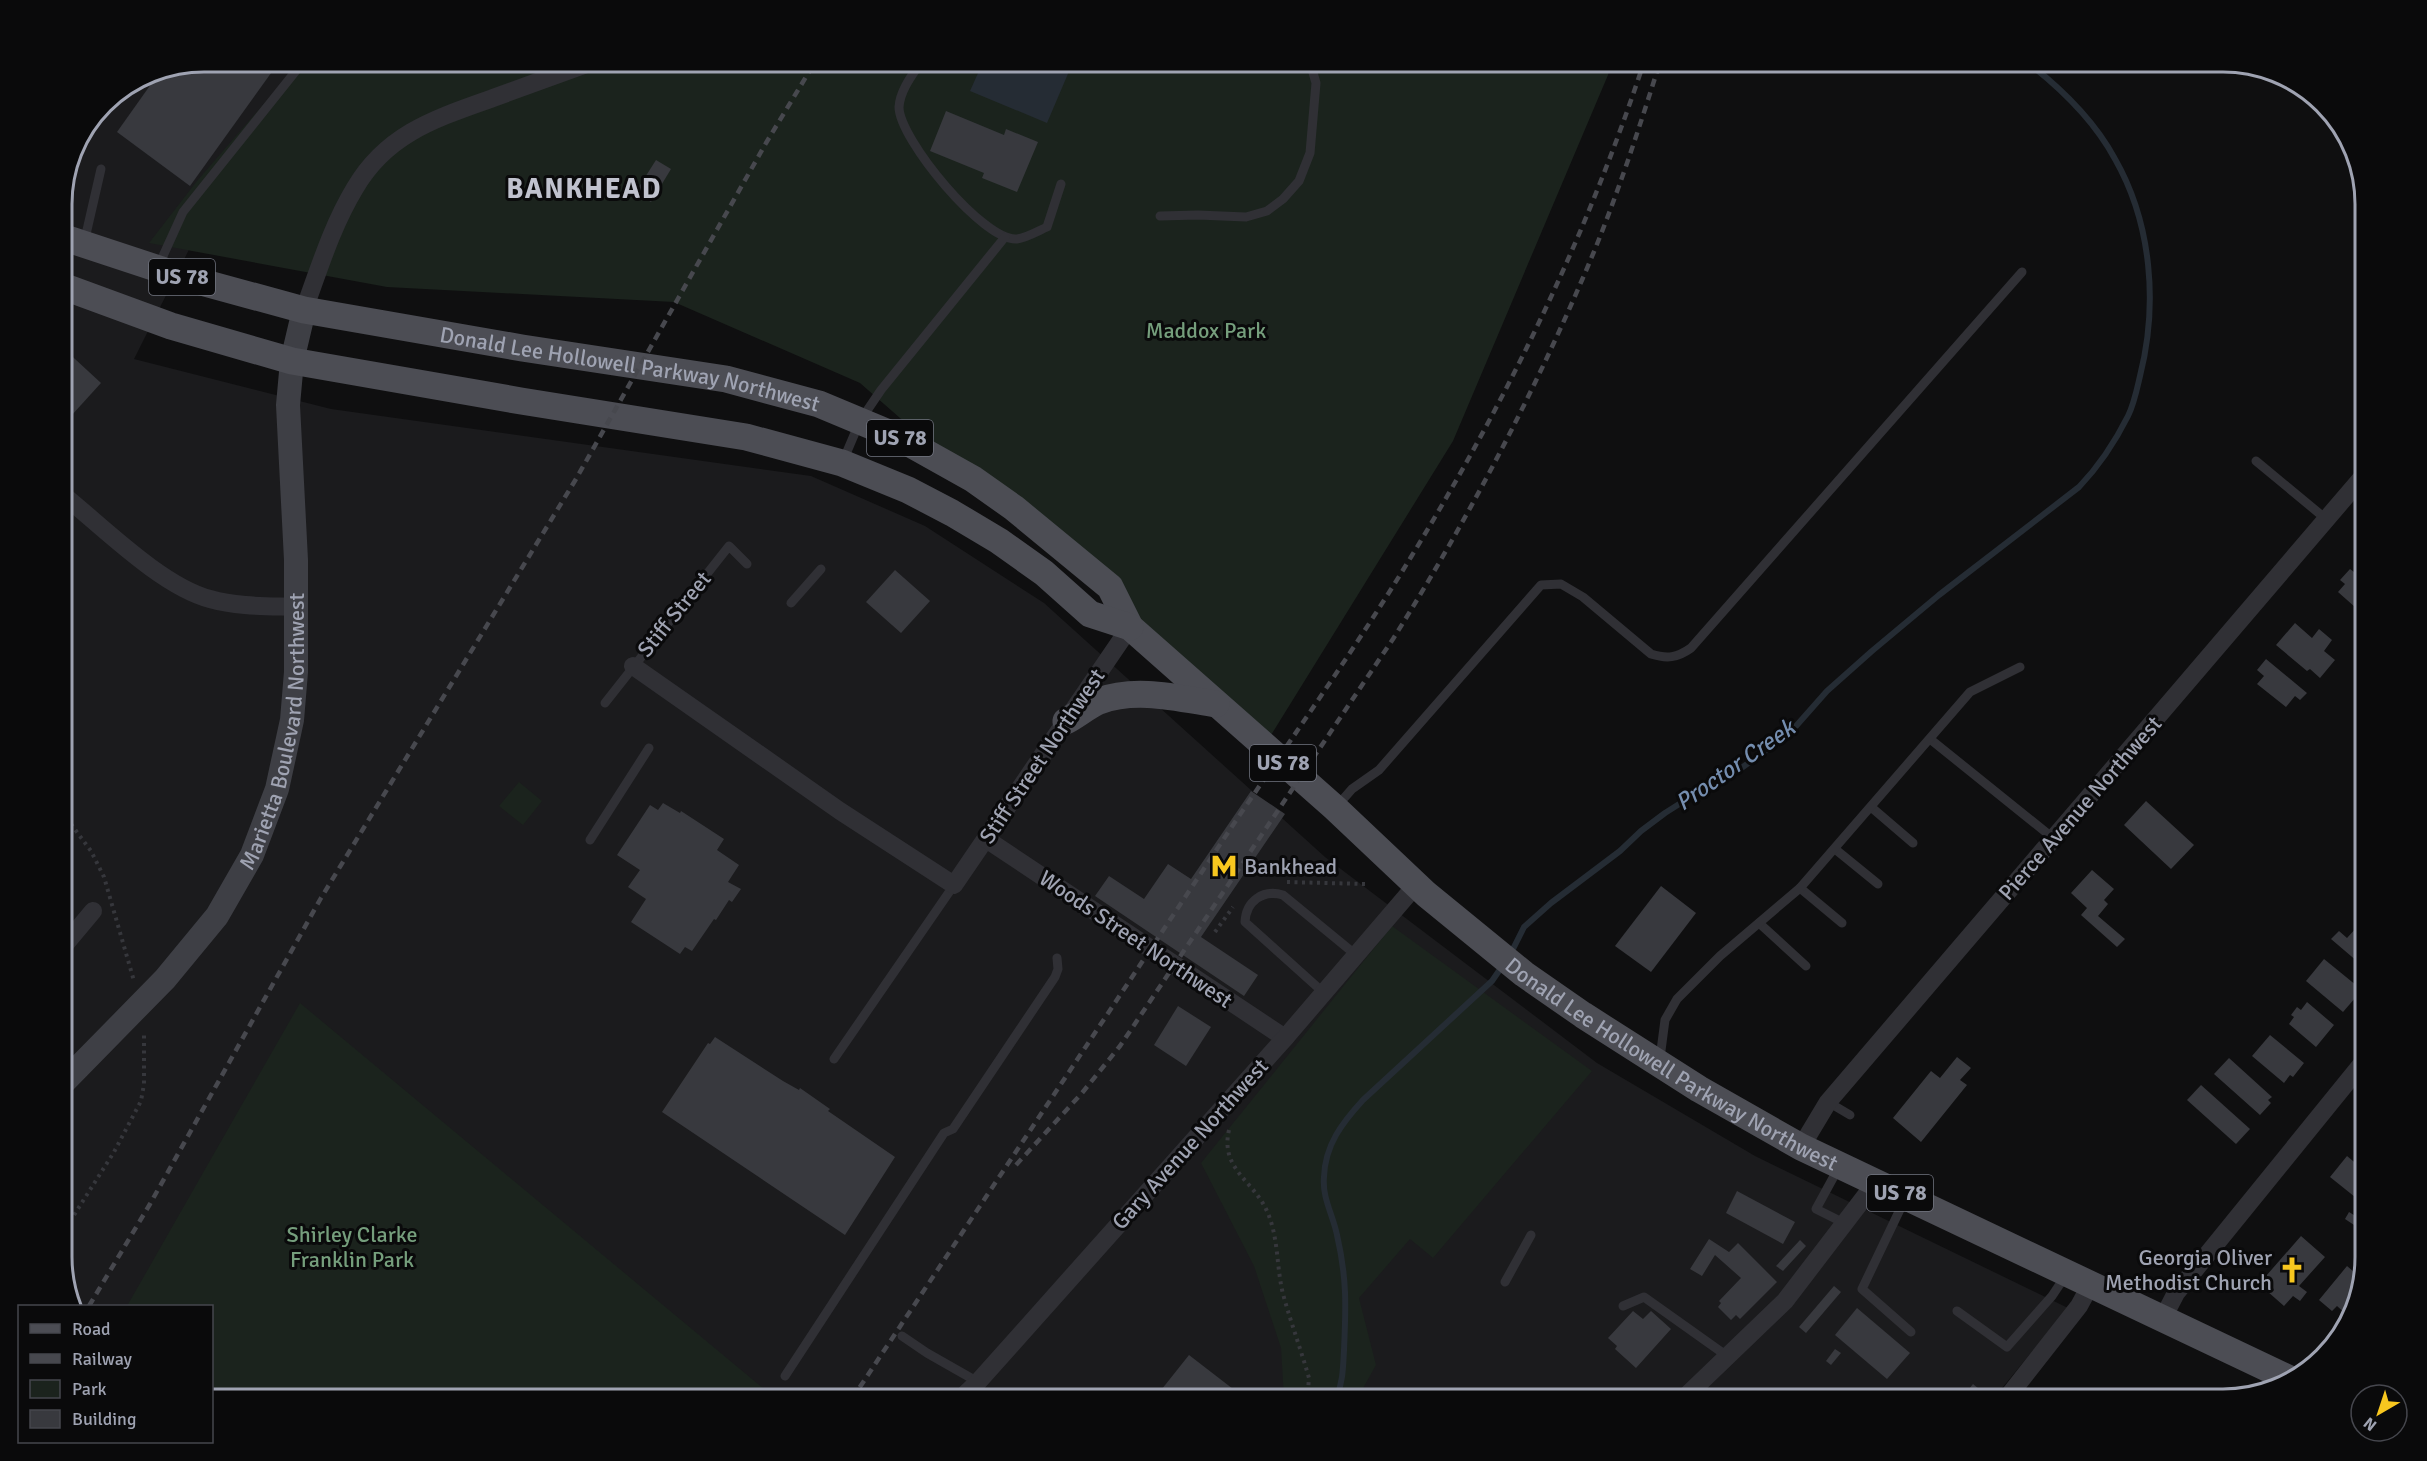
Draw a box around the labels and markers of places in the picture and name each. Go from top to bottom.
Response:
metro station icon: Bankhead [1209,851,1239,881]
place label: Bankhead [1244,853,1337,880]
place label: Georgia Oliver Methodist Church [2105,1244,2272,1296]
church icon: Georgia Oliver Methodist Church [2277,1255,2307,1285]

